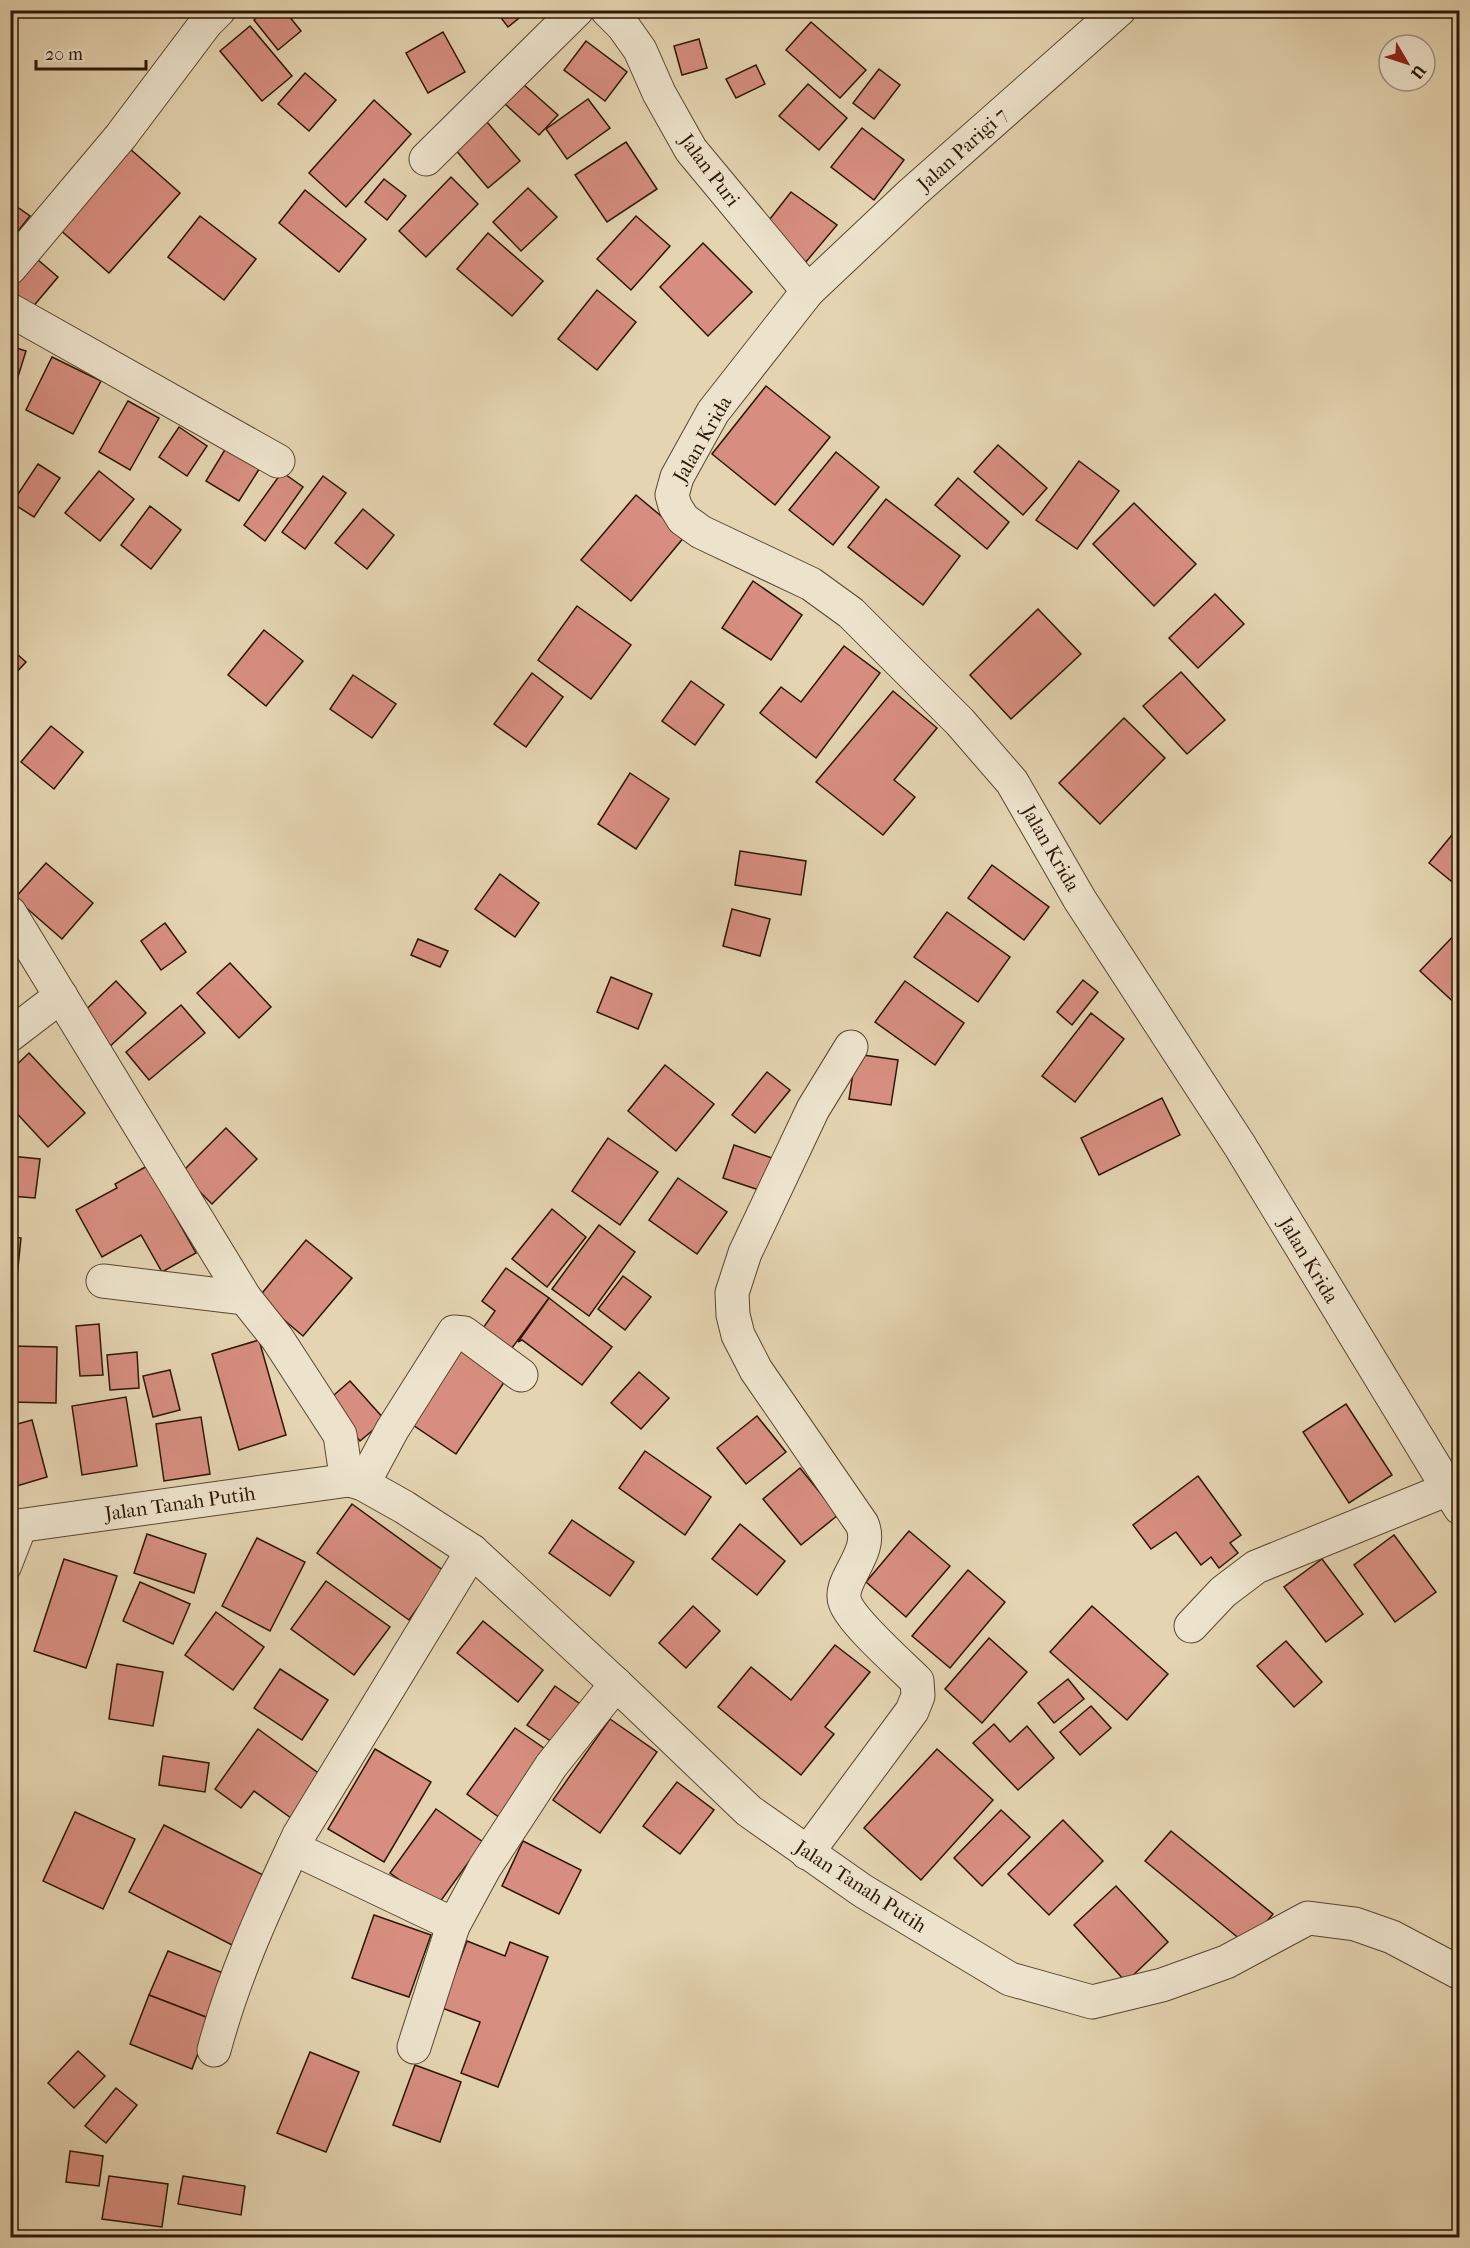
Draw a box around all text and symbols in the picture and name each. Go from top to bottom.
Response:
scale bar [36,33,146,71]
north arrow [1377,33,1437,93]
text: 20 m [45,44,83,65]
text: U [1407,61,1430,83]
street label: Jalan Parigi 7 [911,103,1012,197]
street label: Jalan Puri [674,128,744,211]
street label: Jalan Krida [667,391,737,488]
street label: Jalan Krida [1016,799,1085,896]
street label: Jalan Krida [1273,1211,1344,1308]
street label: Jalan Tanah Putih [101,1481,258,1526]
street label: Jalan Tanah Putih [789,1834,931,1938]

